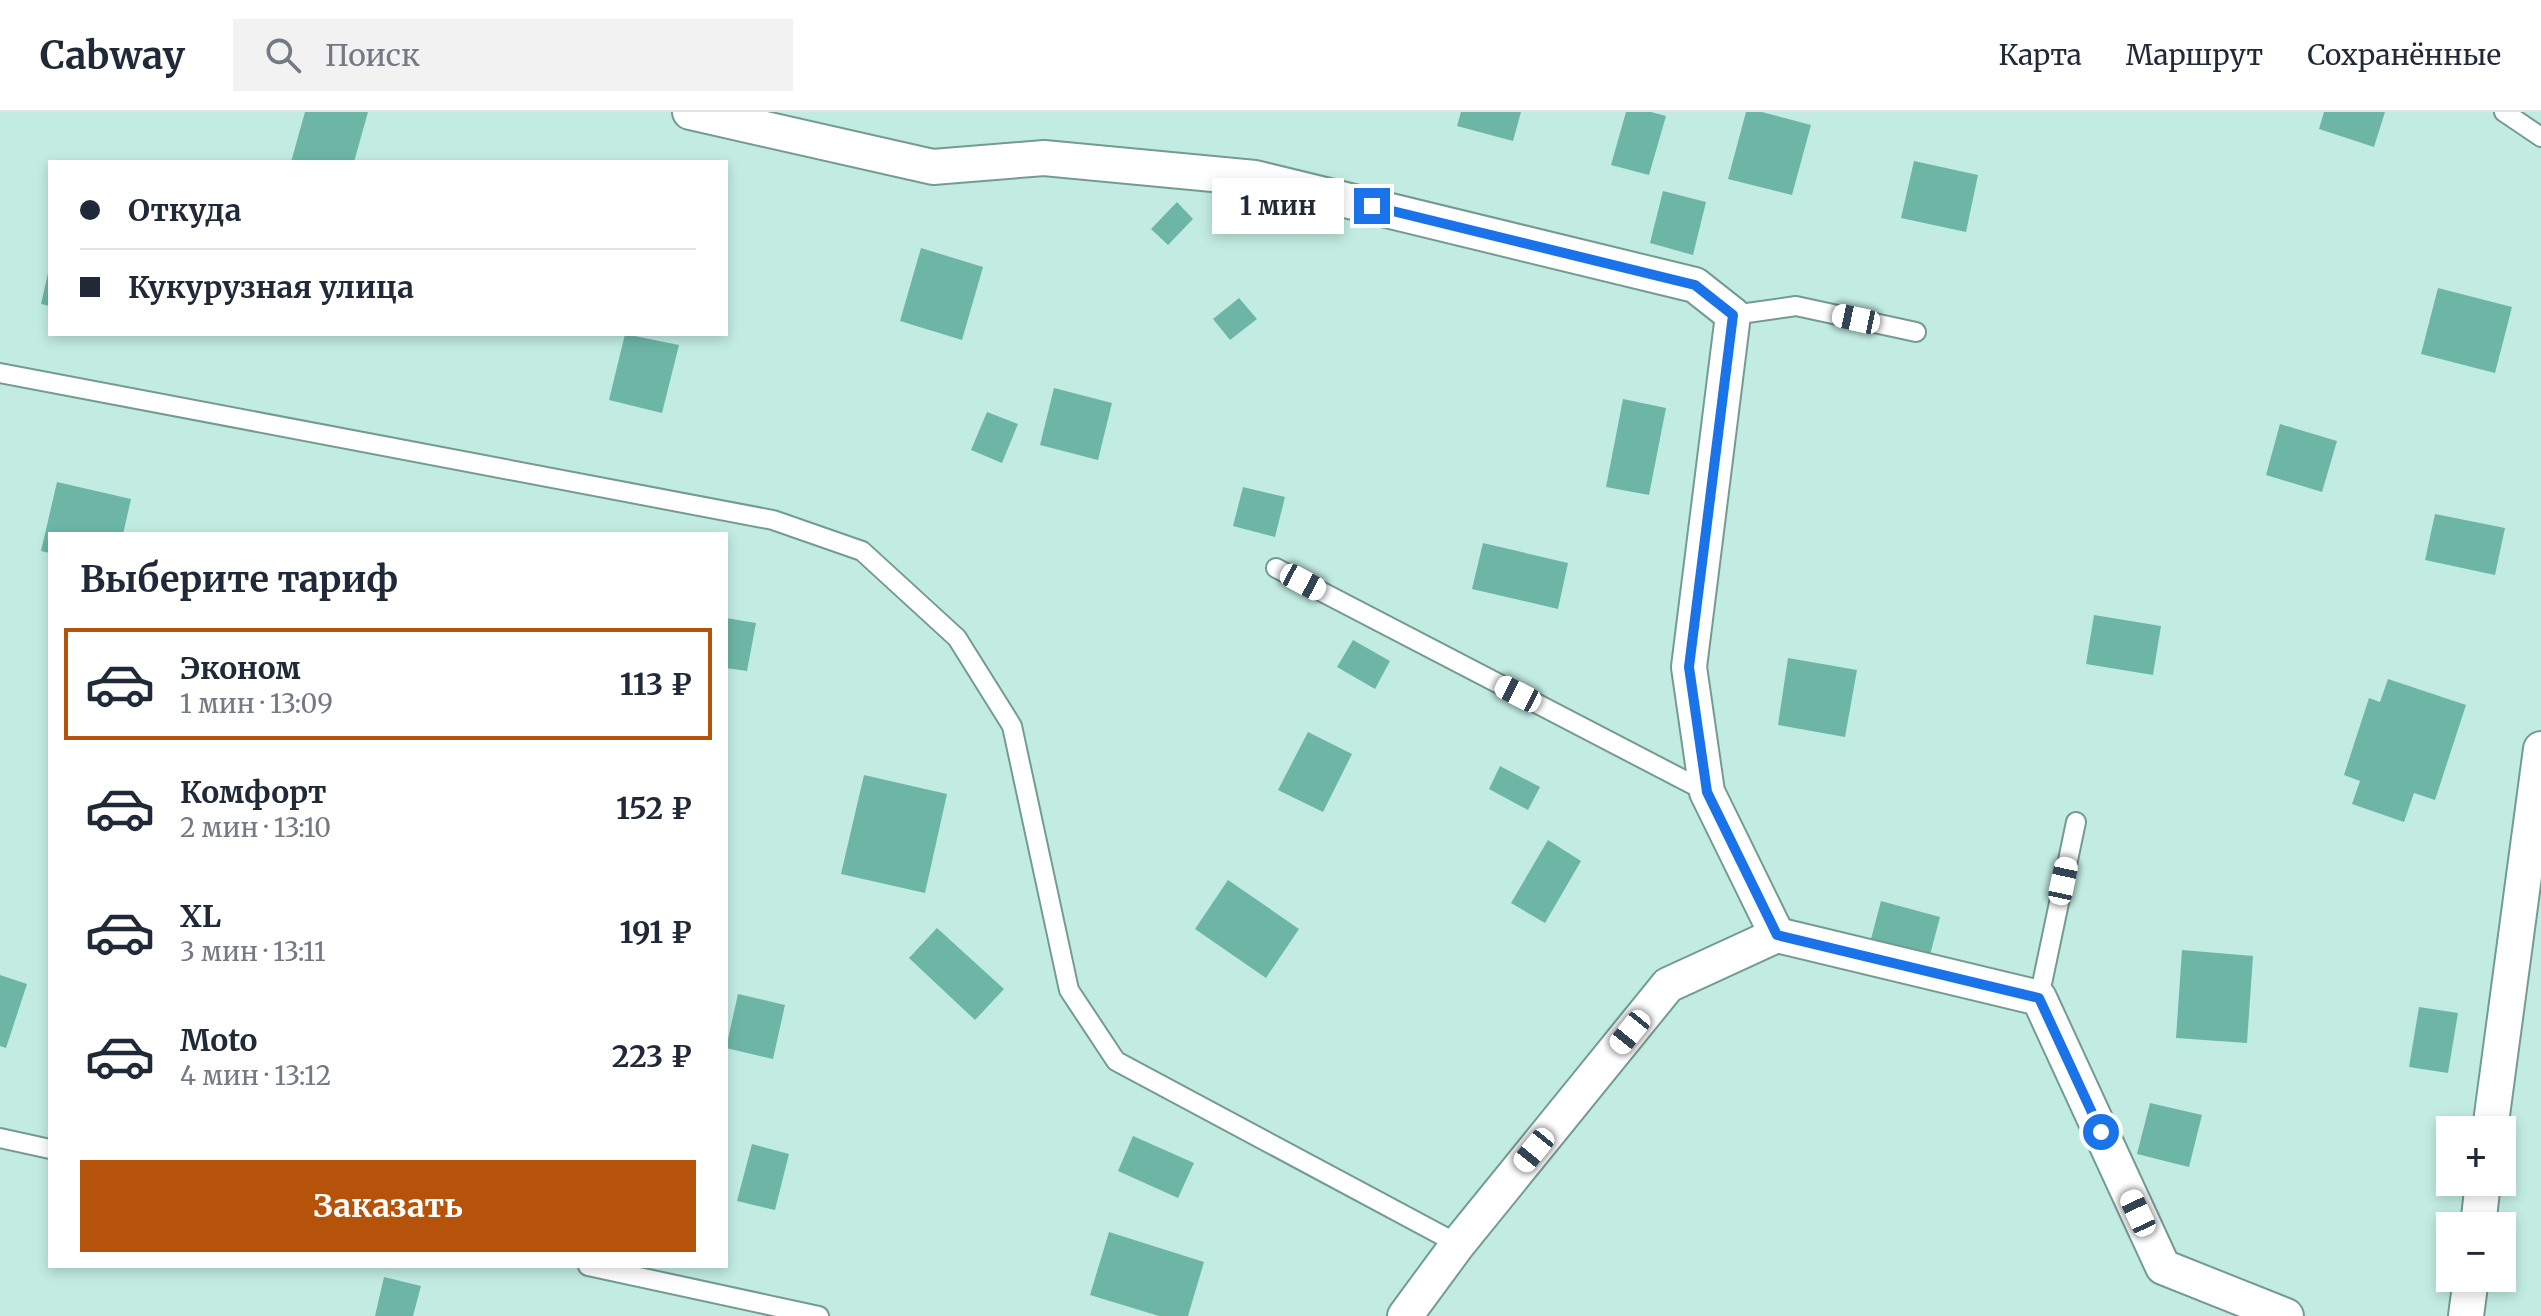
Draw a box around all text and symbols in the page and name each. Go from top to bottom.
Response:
search box [233,19,793,91]
text: Cabway [40,32,185,79]
icon: search [261,33,305,77]
text: Поиск [325,36,420,74]
text: Карта [1998,37,2082,73]
text: Маршрут [2126,37,2263,73]
text: Сохранённые [2307,37,2501,73]
callout: 1 мин [1212,178,1344,234]
route end [1354,188,1390,224]
text: 1 мин [1240,189,1316,222]
text: Откуда [128,191,241,229]
text: Кукурузная улица [128,268,414,306]
car [1830,302,1882,336]
text: Выберите тариф [80,557,398,602]
car [1276,560,1330,604]
icon: car [84,648,156,720]
text: Эконом [180,649,301,687]
text: 113 ₽ [620,665,692,703]
car [1491,672,1545,716]
text: 1 мин · 13:09 [180,687,333,720]
icon: car [84,772,156,844]
text: Комфорт [180,773,327,811]
text: 152 ₽ [616,789,692,827]
text: 2 мин · 13:10 [180,811,331,844]
car [2046,855,2080,907]
icon: car [84,896,156,968]
text: XL [180,897,221,935]
text: 191 ₽ [619,913,692,951]
text: 3 мин · 13:11 [180,935,326,968]
car [1606,1006,1654,1058]
icon: car [84,1020,156,1092]
text: Moto [180,1021,258,1059]
text: 223 ₽ [612,1037,692,1075]
text: 4 мин · 13:12 [180,1059,331,1092]
route start [2083,1114,2119,1150]
map controls [2436,1116,2516,1292]
button: + [2436,1116,2516,1196]
car [1510,1124,1558,1176]
button: Заказать [80,1160,696,1252]
car [2117,1186,2159,1240]
button: − [2436,1212,2516,1292]

